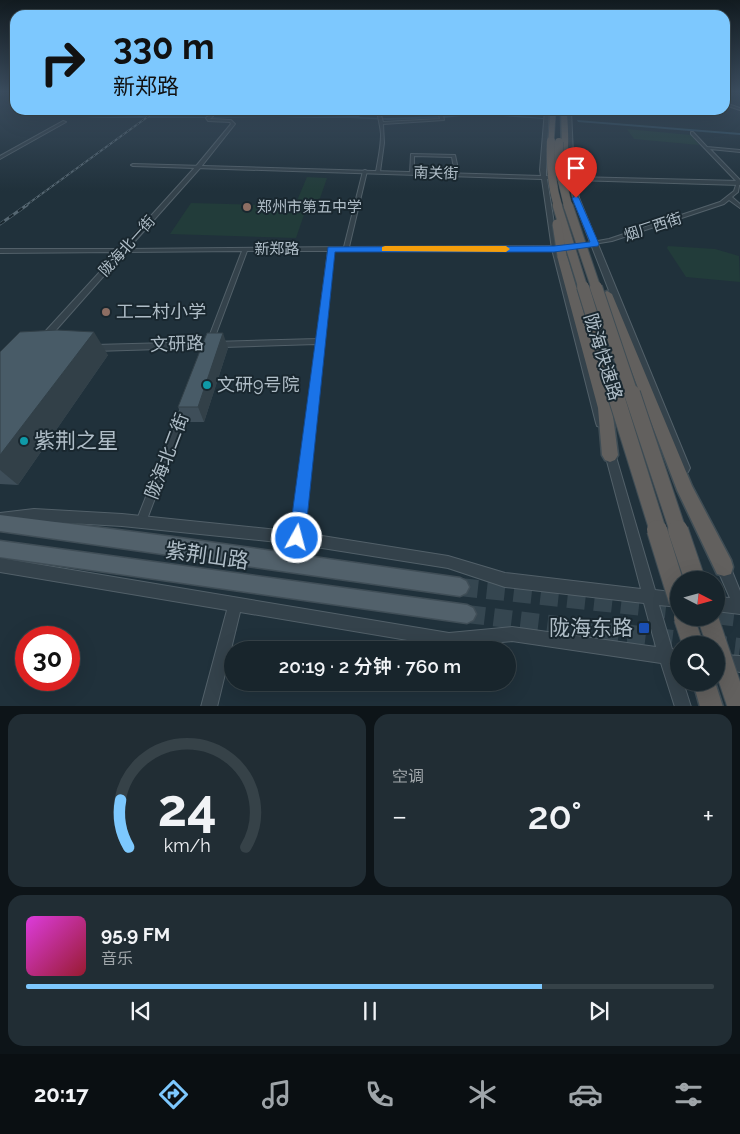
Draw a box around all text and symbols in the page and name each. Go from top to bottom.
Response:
text: 330 m [113,26,215,67]
icon: right [30,30,95,95]
text: 新郑路 [113,73,179,99]
pin [555,147,597,198]
icon: arrive [562,154,590,182]
street label: 南关街 [413,163,459,183]
place label: 郑州市第五中学 [257,198,362,216]
marker: 郑州市第五中学 [241,201,253,213]
street label: 烟厂西街 [622,209,684,245]
street label: 陇海北一街 [95,212,159,280]
street label: 新郑路 [254,240,300,258]
place label: 工二村小学 [116,301,206,322]
marker: 工二村小学 [100,306,112,318]
street label: 陇海快速路 [580,311,627,403]
street label: 文研路 [150,332,204,355]
place label: 文研9号院 [217,374,300,395]
marker: 文研9号院 [201,379,213,391]
street label: 陇海北二街 [141,410,192,502]
place label: 紫荆之星 [34,428,118,453]
marker: 紫荆之星 [18,435,30,447]
position arrow [270,511,322,563]
street label: 紫荆山路 [164,537,250,574]
north arrow [670,571,725,626]
map controls [670,571,725,691]
place label: 陇海东路 [549,615,633,640]
marker: 陇海东路 [637,621,651,635]
speed limit sign: 30 [15,626,80,691]
button: search [670,636,725,691]
text: 20:19 · 2 分钟 · 760 m [279,655,461,677]
text: 空调 [392,767,424,786]
text: 24 [157,777,217,838]
text: 20° [528,793,582,838]
text: − [392,800,407,833]
text: + [702,800,714,833]
text: km/h [163,835,211,856]
text: 95.9 FM [101,923,170,945]
text: 音乐 [101,949,133,968]
icon: previous [127,997,155,1025]
icon: pause [356,997,384,1025]
icon: next [585,997,613,1025]
icon: directions [156,1077,191,1112]
icon: music [259,1077,294,1112]
icon: phone [362,1077,397,1112]
icon: climate [465,1077,500,1112]
icon: car [568,1077,603,1112]
icon: filters [671,1077,706,1112]
text: 20:17 [34,1081,89,1107]

